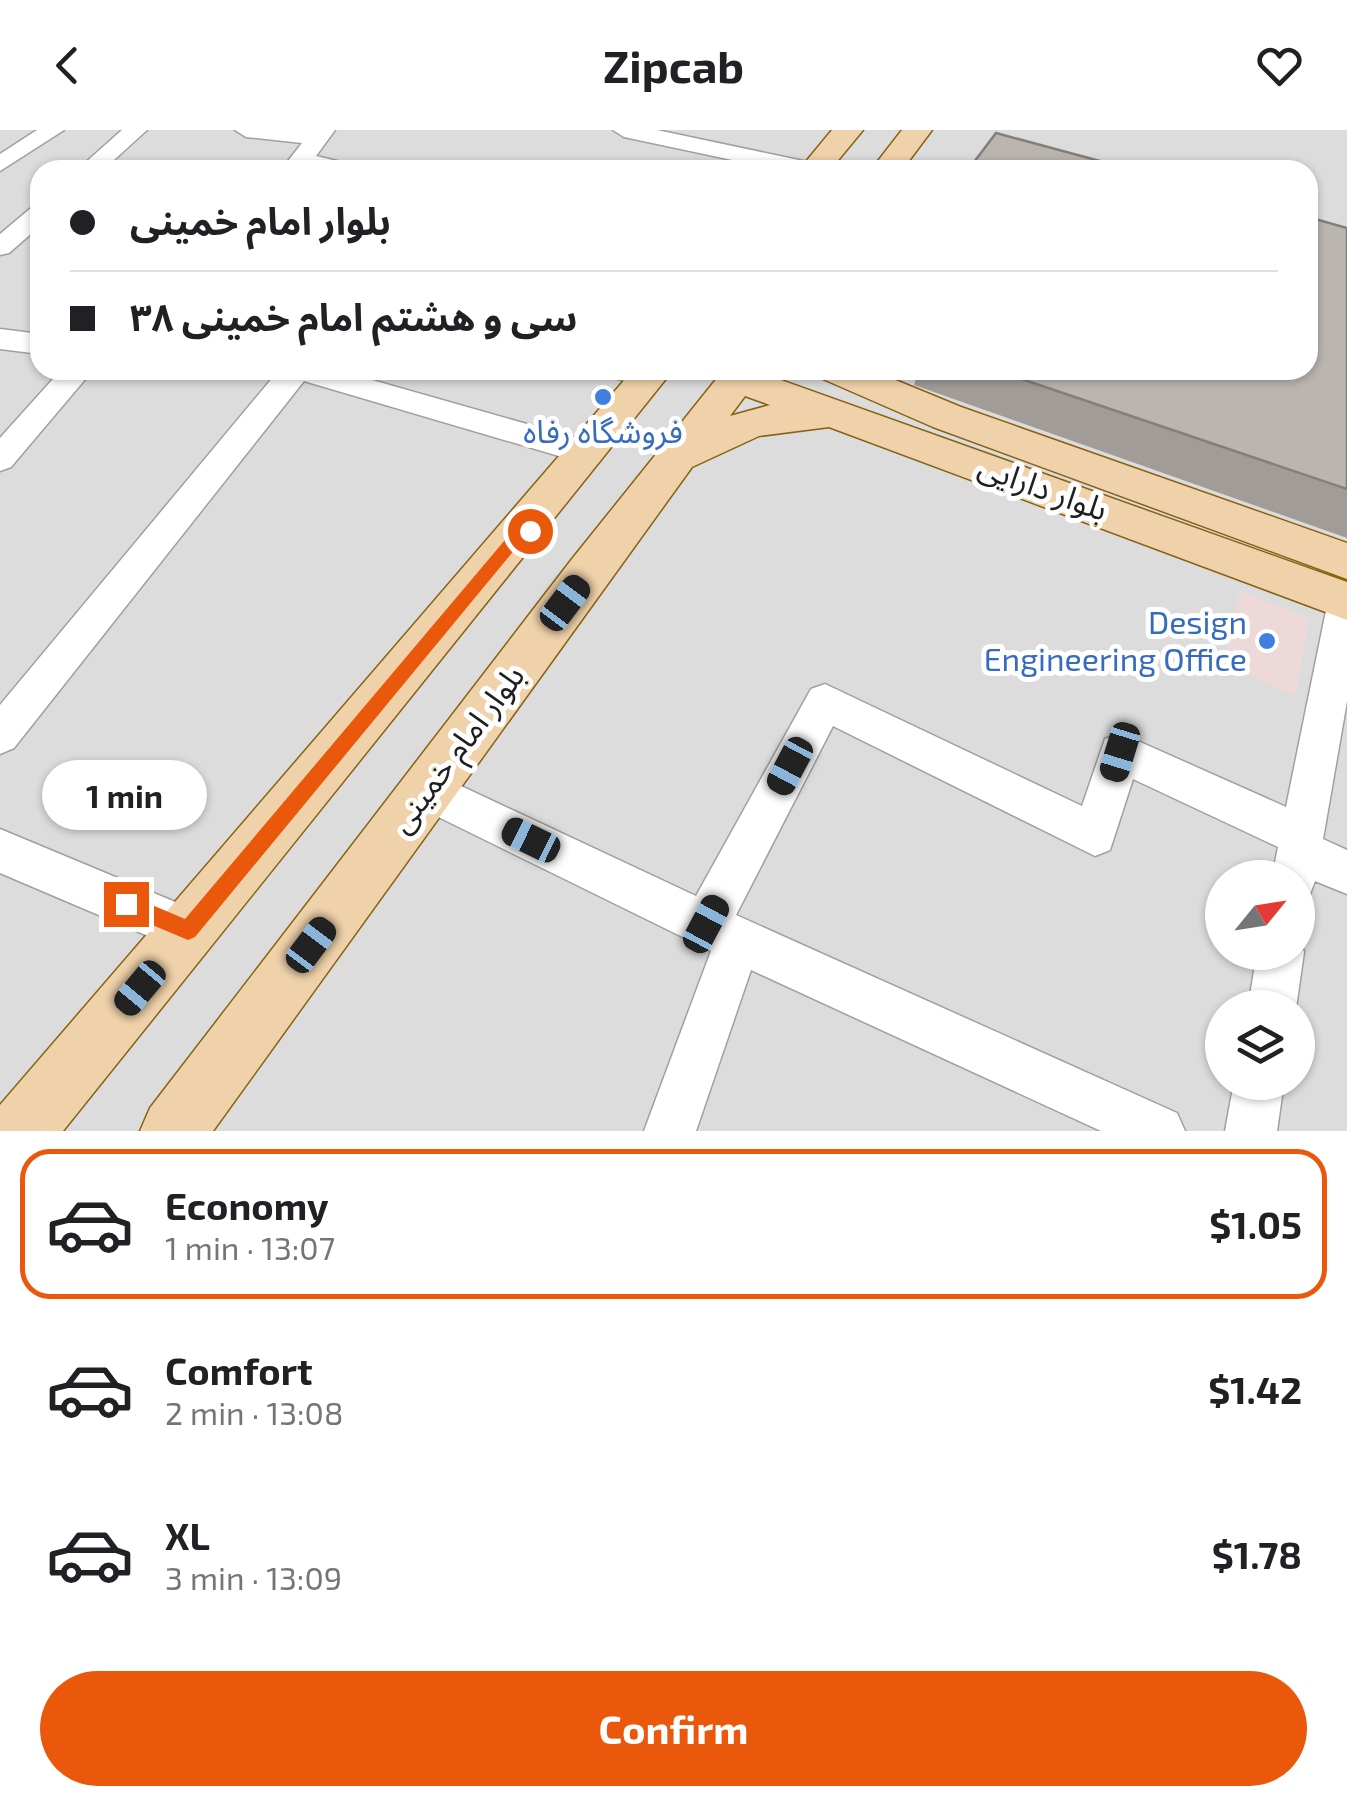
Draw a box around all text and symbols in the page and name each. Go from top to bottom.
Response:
icon: back [40,38,95,93]
text: Zipcab [603,38,744,92]
icon: heart [1252,38,1307,93]
text: بلوار امام خمینی [130,197,391,243]
text: سی و هشتم امام خمینی ۳۸ [130,293,577,339]
marker: فروشگاه رفاه [592,386,614,408]
place label: فروشگاه رفاه [523,411,683,451]
street label: بلوار دارایی [973,445,1113,529]
route start [508,509,553,554]
car [535,570,595,636]
place label: Design Engineering Office [984,602,1247,677]
marker: Design Engineering Office [1256,630,1278,652]
street label: بلوار امام خمینی [380,657,536,843]
car [1097,719,1143,785]
car [763,732,817,800]
callout: 1 min [44,759,208,829]
text: 1 min [86,776,163,814]
car [497,813,565,867]
north arrow [1205,860,1315,970]
map controls [1205,860,1315,1100]
route end [104,882,149,927]
car [679,890,733,958]
car [281,912,341,978]
car [109,955,171,1021]
button: layers [1205,990,1315,1100]
icon: car [45,1179,135,1269]
text: Economy [165,1182,329,1228]
text: $1.05 [1209,1201,1302,1247]
text: 1 min · 13:07 [165,1228,335,1266]
icon: car [45,1344,135,1434]
text: Comfort [165,1347,313,1393]
text: $1.42 [1208,1366,1302,1412]
text: 2 min · 13:08 [165,1393,343,1431]
icon: car [45,1509,135,1599]
text: XL [165,1512,210,1558]
text: $1.78 [1212,1531,1302,1577]
text: 3 min · 13:09 [165,1558,342,1596]
button: Confirm [40,1671,1307,1786]

